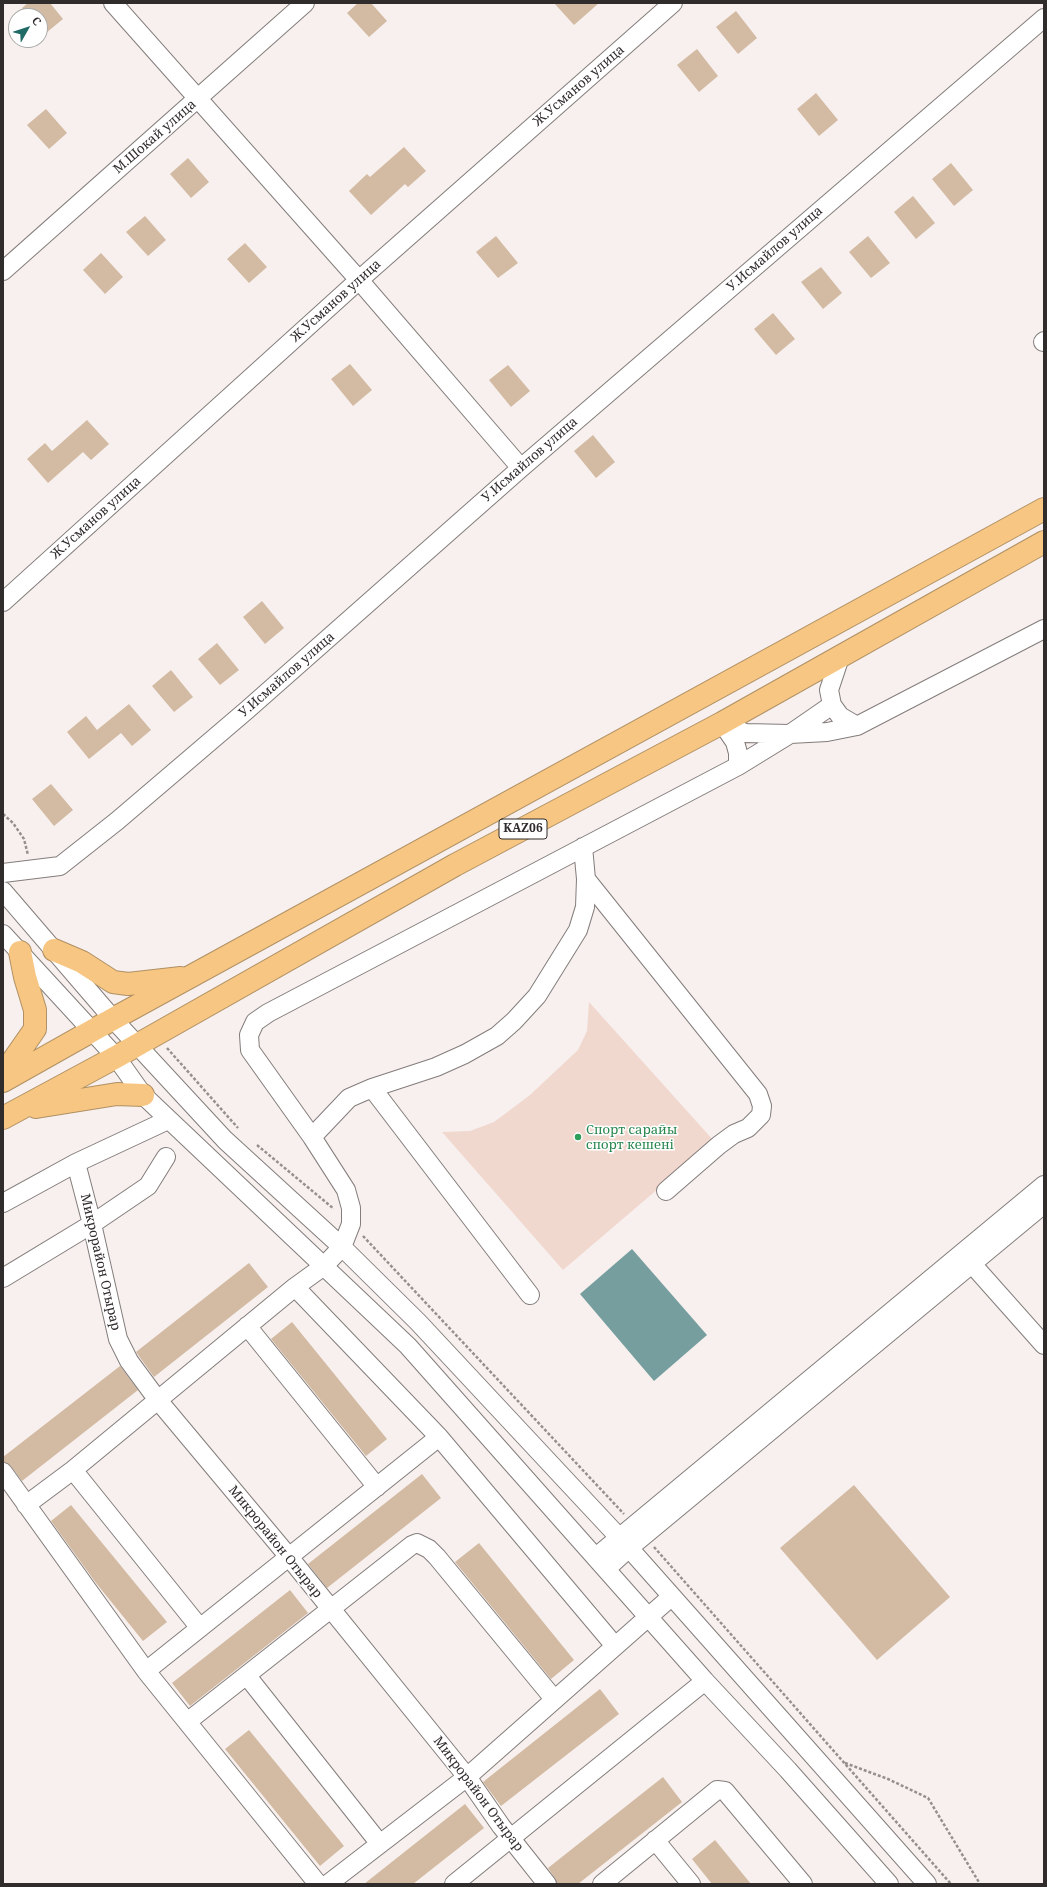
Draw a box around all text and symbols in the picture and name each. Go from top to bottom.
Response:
north arrow [8,8,48,48]
text: С [29,13,45,28]
street label: Ж.Усманов улица [530,42,628,130]
street label: М.Шокай улица [110,97,200,177]
street label: У.Исмайлов улица [724,203,826,295]
street label: Ж.Усманов улица [288,256,384,346]
street label: У.Исмайлов улица [479,414,581,506]
street label: Ж.Усманов улица [48,473,144,563]
street label: У.Исмайлов улица [236,629,338,721]
road number: KАZ06 [499,819,547,839]
place label: Спорт сарайы спорт кешені [586,1122,678,1153]
marker: Спорт сарайы спорт кешені [573,1132,583,1142]
street label: Микрорайон Отырар [77,1192,123,1332]
street label: Микрорайон Отырар [225,1483,325,1601]
street label: Микрорайон Отырар [430,1733,526,1855]

